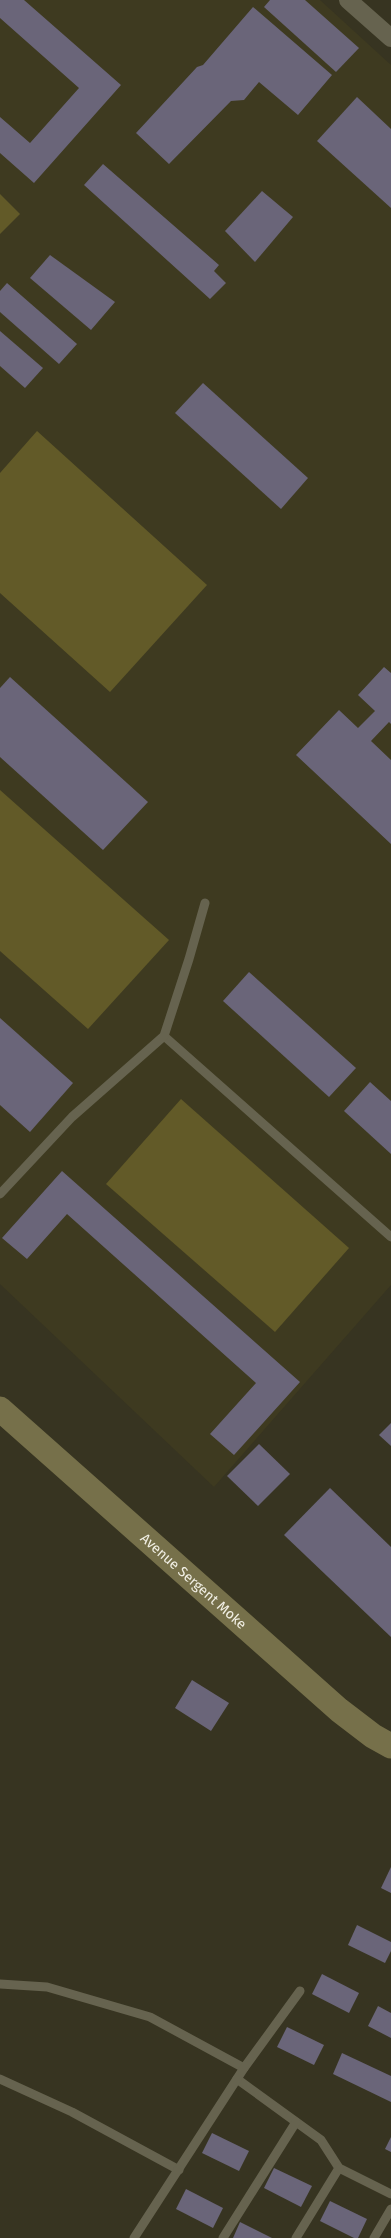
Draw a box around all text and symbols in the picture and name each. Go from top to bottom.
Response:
street label: Avenue Sergent Moke [137,1529,250,1633]

